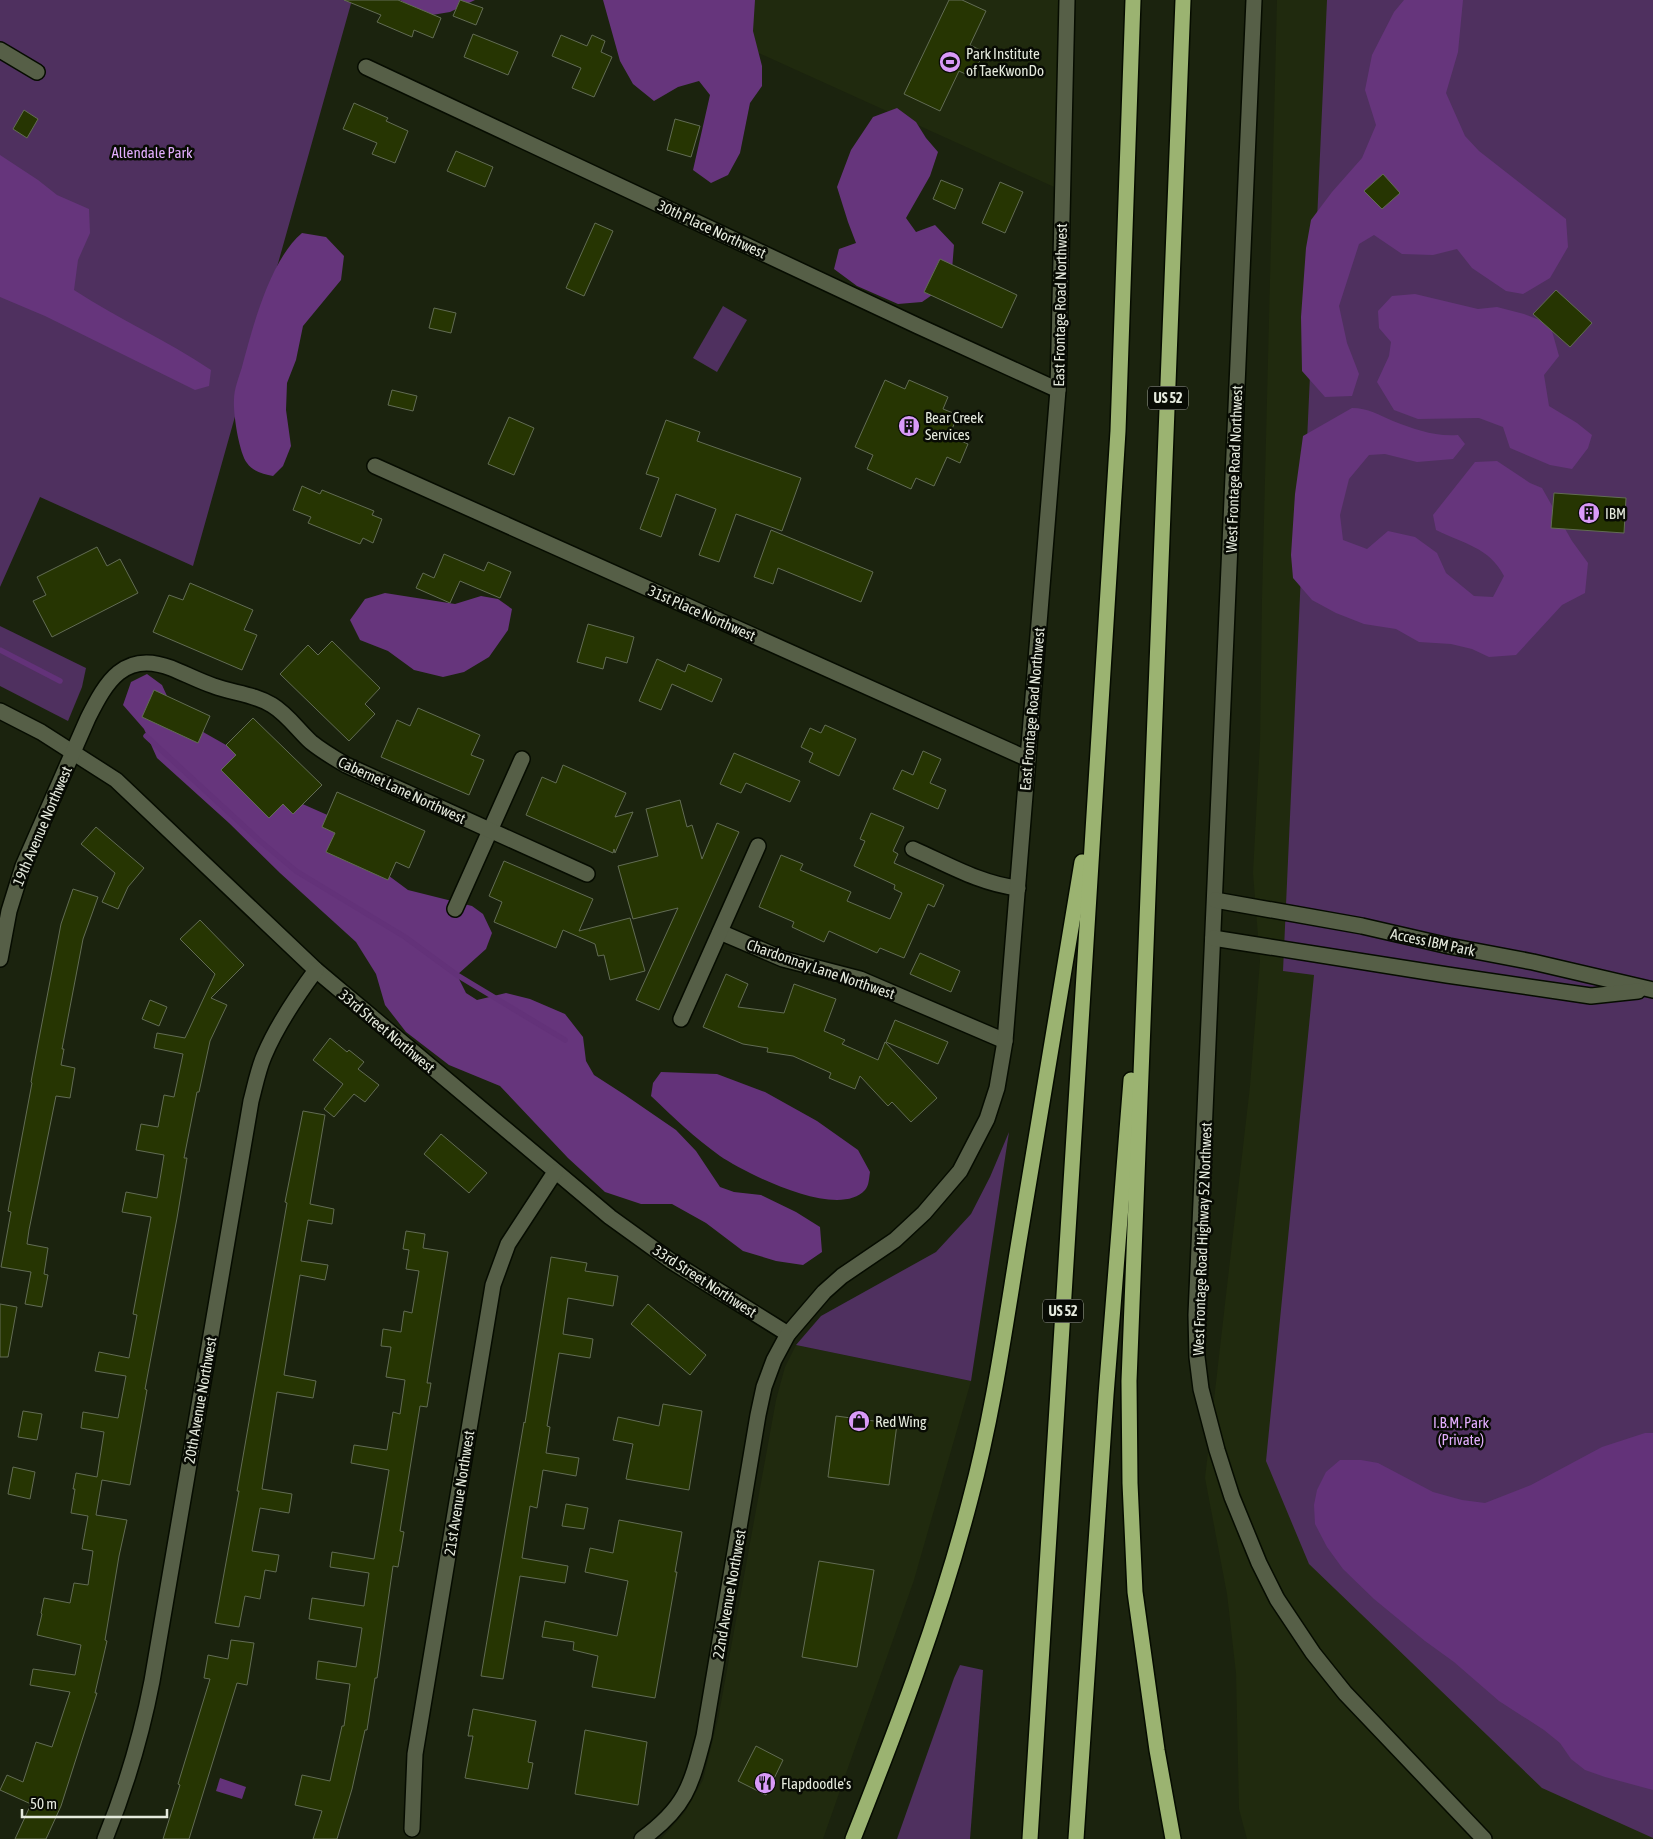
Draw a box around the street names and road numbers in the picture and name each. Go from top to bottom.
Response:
street label: 30th Place Northwest [655,196,769,262]
street label: East Frontage Road Northwest [1050,223,1070,387]
street label: West Frontage Road Northwest [1223,385,1245,553]
road number: US 52 [1148,386,1188,409]
street label: 31st Place Northwest [646,582,758,644]
street label: East Frontage Road Northwest [1016,627,1048,791]
street label: Cabernet Lane Northwest [336,753,468,827]
street label: 19th Avenue Northwest [9,764,75,888]
street label: Access IBM Park [1389,925,1477,959]
street label: Chardonnay Lane Northwest [745,936,897,1002]
street label: 33rd Street Northwest [336,986,438,1076]
street label: West Frontage Road Highway 52 Northwest [1189,1122,1215,1356]
street label: 33rd Street Northwest [650,1241,760,1321]
road number: US 52 [1043,1300,1083,1322]
street label: 20th Avenue Northwest [180,1335,220,1465]
street label: 21st Avenue Northwest [441,1429,477,1557]
street label: 22nd Avenue Northwest [709,1528,749,1660]

